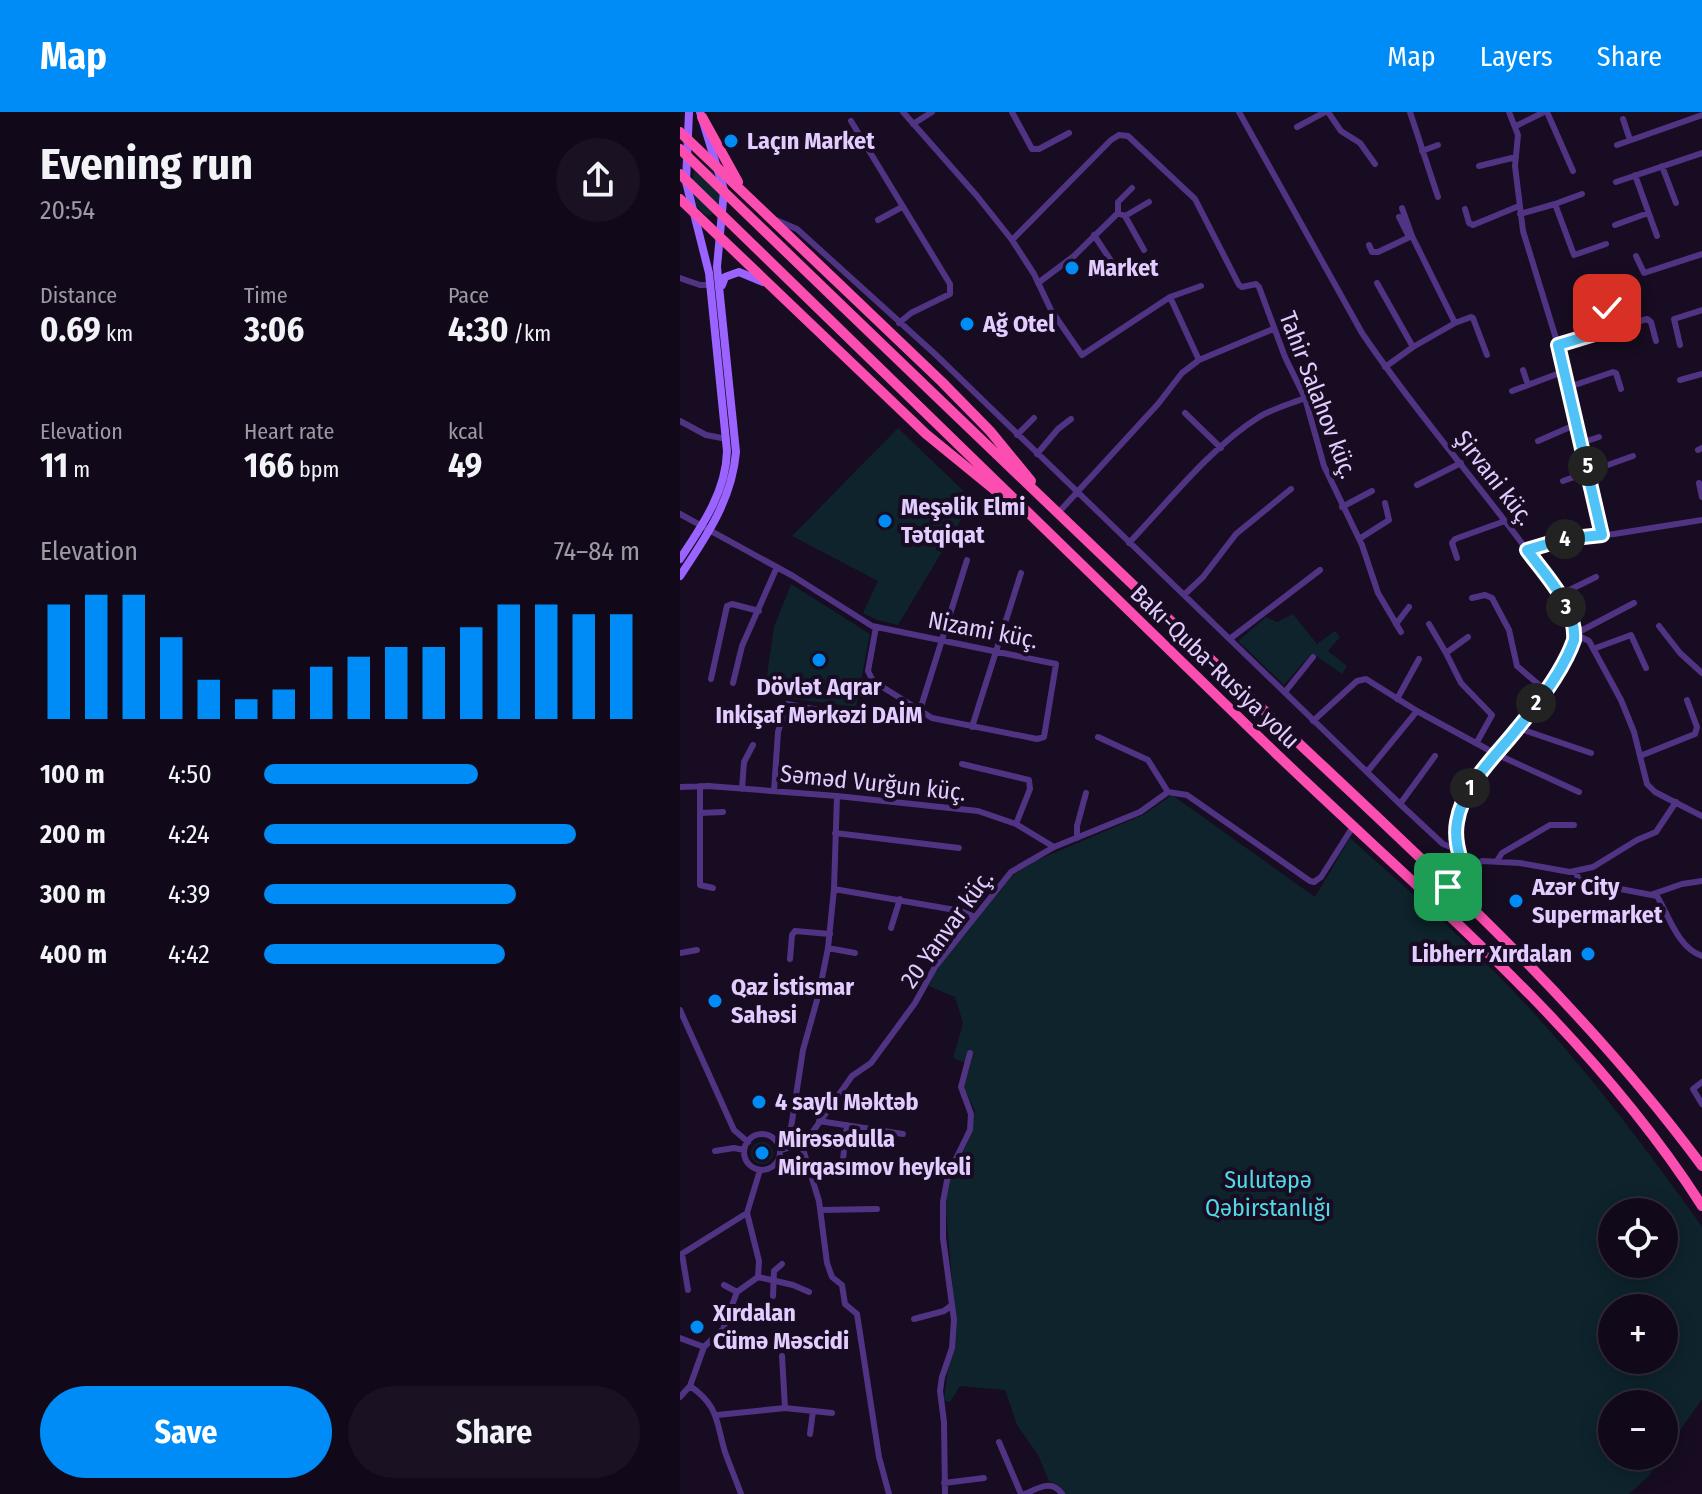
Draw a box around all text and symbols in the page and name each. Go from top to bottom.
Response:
text: Map [40,33,107,79]
text: Map [1387,40,1436,73]
text: Layers [1480,40,1553,73]
text: Share [1597,40,1662,73]
place label: Laçın Market [747,127,875,155]
marker: Laçın Market [722,132,740,150]
text: Evening run [40,138,253,191]
button: share [556,138,640,222]
text: 20:54 [40,195,95,226]
place label: Market [1088,254,1159,282]
marker: Market [1063,259,1081,277]
pin [1573,274,1641,342]
text: Distance [40,282,117,309]
text: Time [244,282,288,309]
text: Pace [448,282,489,309]
icon: check [1585,286,1629,330]
street label: Tahir Salahov küç. [1273,308,1363,482]
text: 0.69 [40,309,101,350]
text: 3:06 [244,309,304,350]
text: 4:30 [448,309,508,350]
place label: Ağ Otel [982,310,1055,338]
marker: Ağ Otel [958,315,976,333]
text: km [101,320,133,347]
text: /km [508,320,551,347]
text: Elevation [40,418,123,445]
text: Heart rate [244,418,334,445]
text: kcal [448,418,484,445]
street label: Şirvani küç. [1449,425,1539,531]
text: 11 [40,445,68,486]
text: 166 [244,445,294,486]
text: 49 [448,445,482,486]
pin: 5 [1568,446,1608,486]
text: 5 [1583,452,1593,479]
text: m [68,456,90,483]
text: bpm [294,456,339,483]
place label: Meşəlik Elmi Tətqiqat [901,493,1025,549]
marker: Meşəlik Elmi Tətqiqat [876,512,894,530]
pin: 4 [1545,519,1585,559]
text: 4 [1559,525,1571,552]
text: Elevation [40,536,138,567]
text: 74–84 m [554,536,640,567]
street label: Bakı-Quba-Rusiya yolu [1125,579,1305,755]
pin: 3 [1546,587,1586,627]
text: 3 [1561,593,1571,620]
street label: Nizami küç. [926,606,1040,654]
marker: Dövlət Aqrar Inkişaf Mərkəzi DAİM [810,651,828,669]
place label: Dövlət Aqrar Inkişaf Mərkəzi DAİM [716,673,922,729]
pin: 2 [1516,683,1556,723]
text: 2 [1531,689,1541,716]
text: 100 m [40,759,105,790]
text: 4:50 [168,759,212,790]
street label: Səməd Vurğun küç. [779,759,967,807]
pin: 1 [1450,768,1490,808]
text: 1 [1465,774,1475,801]
text: 200 m [40,819,106,850]
text: 4:24 [168,819,210,850]
pin [1414,853,1482,921]
street label: 20 Yanvar küç. [895,865,999,993]
icon: arrive [1426,865,1470,909]
place label: Azər City Supermarket [1531,873,1663,929]
text: 300 m [40,879,106,910]
text: 4:39 [168,879,210,910]
marker: Azər City Supermarket [1507,892,1525,910]
text: 400 m [40,939,107,970]
text: 4:42 [168,939,210,970]
place label: Libherr Xırdalan [1412,940,1572,968]
marker: Libherr Xırdalan [1579,945,1597,963]
place label: Qaz İstismar Sahəsi [731,972,854,1029]
marker: Qaz İstismar Sahəsi [706,992,724,1010]
place label: 4 saylı Məktəb [775,1088,918,1116]
marker: 4 saylı Məktəb [750,1093,768,1111]
place label: Mirəsədulla Mirqasımov heykəli [778,1125,971,1181]
marker: Mirəsədulla Mirqasımov heykəli [753,1144,771,1162]
park label: Sulutəpə Qəbirstanlığı [1205,1166,1331,1222]
map controls [1598,1198,1678,1470]
button: locate [1598,1198,1678,1278]
button: + [1598,1294,1678,1374]
place label: Xırdalan Cümə Məscidi [712,1299,849,1355]
marker: Xırdalan Cümə Məscidi [688,1318,706,1336]
button: Save [40,1386,332,1478]
button: Share [348,1386,640,1478]
button: − [1598,1390,1678,1470]

